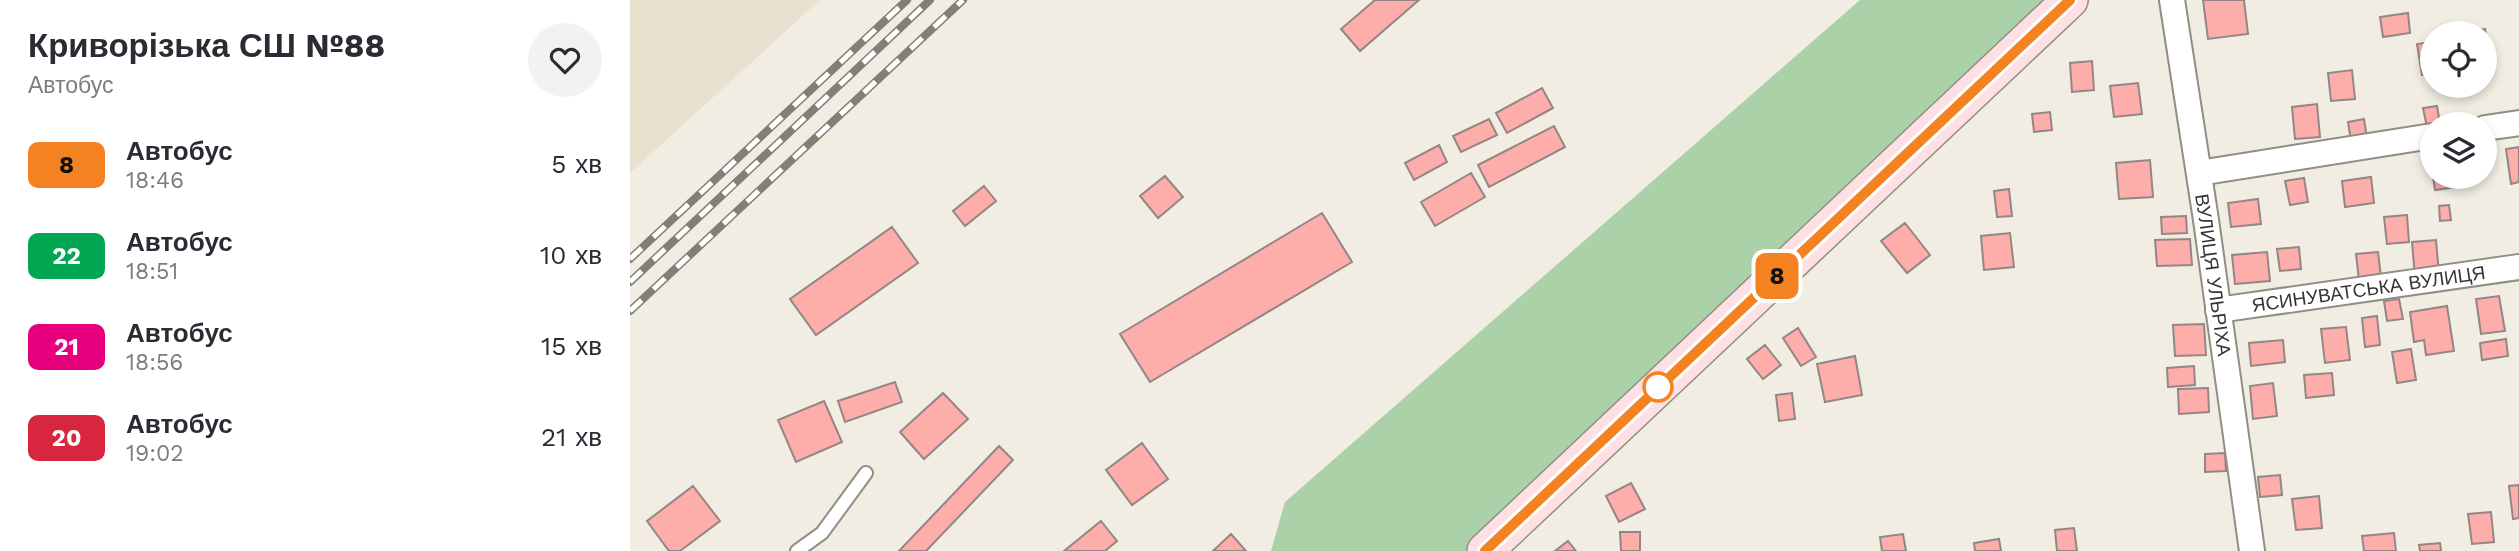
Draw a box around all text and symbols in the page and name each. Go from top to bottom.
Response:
map controls [2420,21,2497,189]
button: locate [2420,21,2497,98]
button: heart [528,23,602,97]
text: Криворізька СШ №88 [28,26,385,65]
text: Автобус [28,72,114,99]
button: layers [2420,112,2497,189]
text: Автобус [126,136,233,166]
text: 5 хв [551,149,602,179]
text: 8 [59,151,74,179]
text: 18:46 [126,167,184,194]
street label: ВУЛИЦЯ УЛЬРІХА [2191,192,2236,358]
text: Автобус [126,227,233,257]
text: 10 хв [540,240,602,270]
text: 22 [52,242,81,270]
line badge: 8 [1754,253,1800,299]
text: 18:51 [126,258,178,285]
street label: ЯСИНУВАТСЬКА ВУЛИЦЯ [2250,260,2487,317]
text: 8 [1769,262,1785,290]
text: Автобус [126,318,233,348]
text: 15 хв [541,331,602,361]
text: 21 [54,333,79,361]
text: 18:56 [126,349,183,376]
unlabelled marker [1643,372,1673,402]
text: Автобус [126,409,233,439]
text: 21 хв [541,422,602,452]
text: 20 [52,424,81,452]
text: 19:02 [126,440,184,467]

